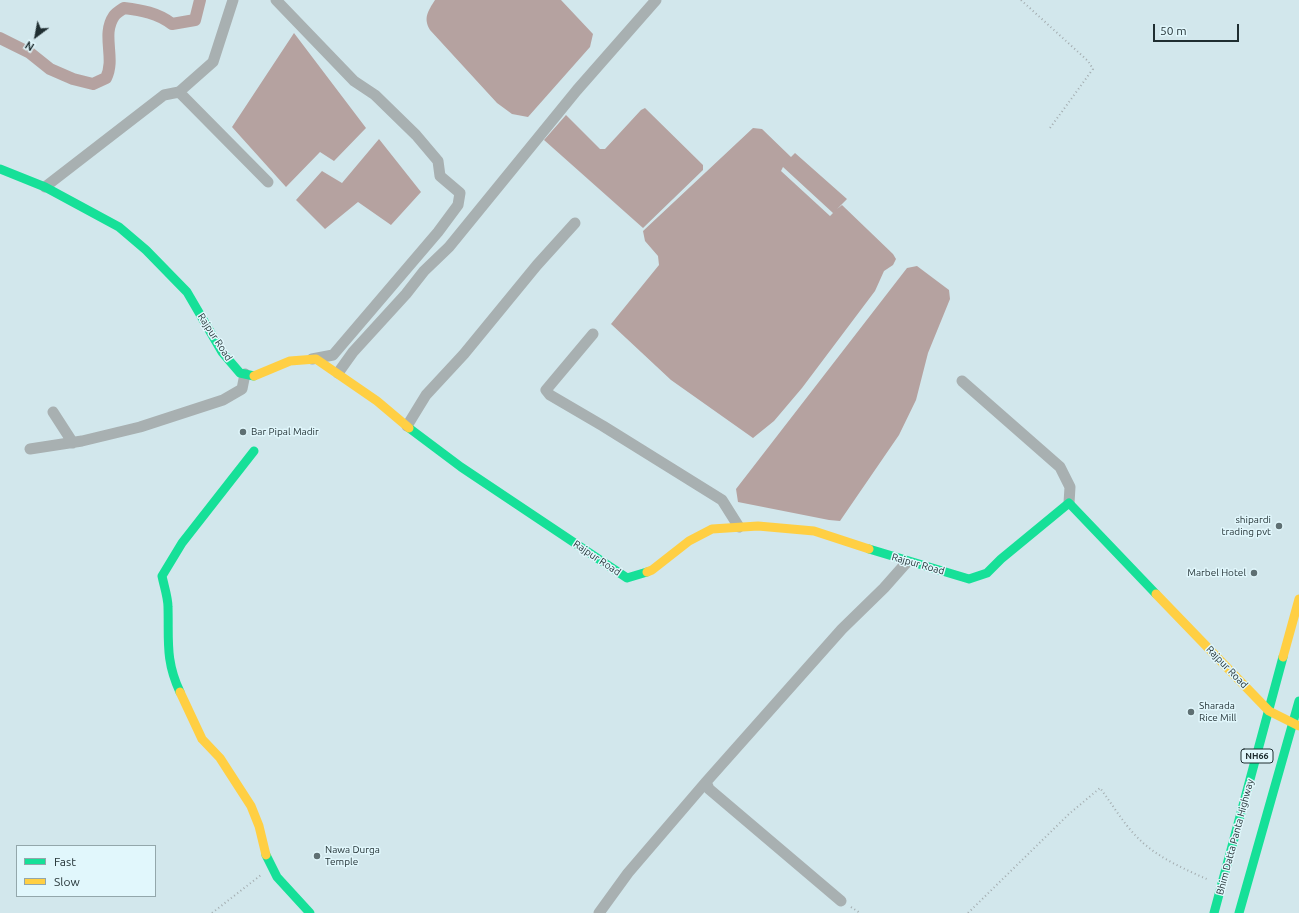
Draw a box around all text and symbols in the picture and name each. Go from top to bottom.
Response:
north arrow [16,16,56,56]
scale bar [1155,16,1241,42]
text: 50 m [1160,24,1187,37]
text: N [23,39,36,53]
street label: Rajpur Road [195,311,235,363]
place label: Bar Pipal Madir [251,426,319,438]
marker: Bar Pipal Madir [238,427,248,437]
place label: shipardi trading pvt [1221,514,1271,538]
marker: shipardi trading pvt [1274,521,1284,531]
street label: Rajpur Road [571,538,623,578]
street label: Rajpur Road [890,551,946,577]
place label: Marbel Hotel [1187,567,1246,579]
marker: Marbel Hotel [1249,568,1259,578]
street label: Rajpur Road [1204,643,1250,691]
place label: Sharada Rice Mill [1199,700,1236,724]
marker: Sharada Rice Mill [1186,707,1196,717]
road number: NH66 [1241,749,1273,763]
street label: Bhim Datta Panta Highway [1214,778,1256,896]
place label: Nawa Durga Temple [325,844,380,868]
legend [16,845,156,897]
marker: Nawa Durga Temple [312,851,322,861]
text: Fast [54,855,76,868]
text: Slow [54,875,80,888]

